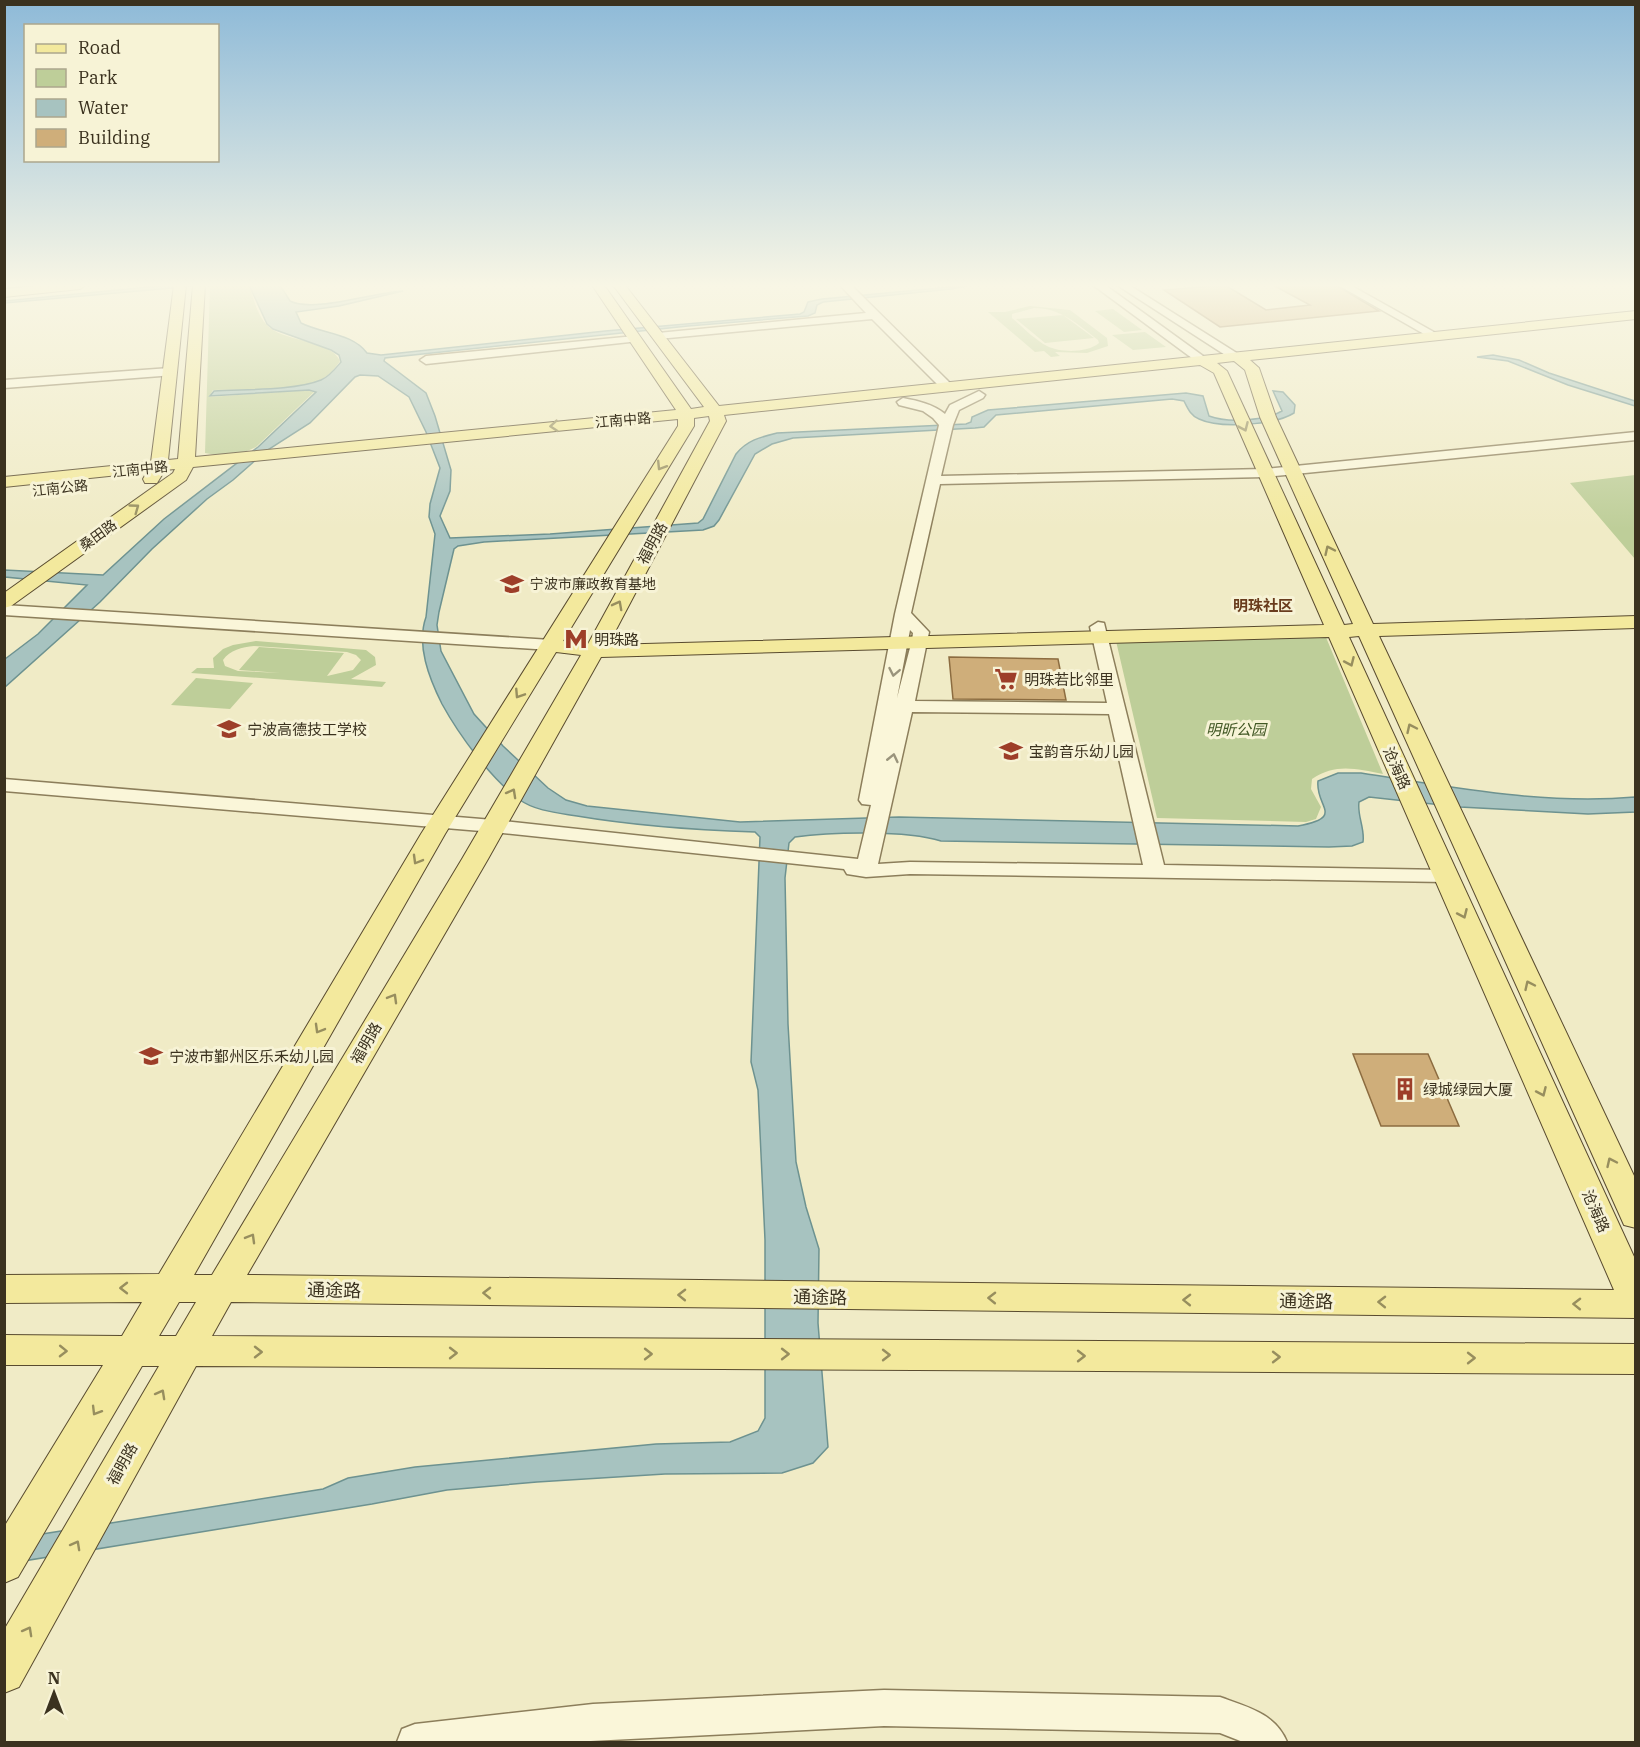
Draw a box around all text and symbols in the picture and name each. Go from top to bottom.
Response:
legend [24,24,219,162]
text: Road [78,36,121,59]
text: Park [78,66,118,89]
text: Water [78,96,128,119]
text: Building [78,126,150,149]
street label: 江南中路 [594,409,652,431]
one-way arrow [549,419,558,432]
one-way arrow [1237,420,1249,431]
street label: 江南中路 [111,457,169,481]
one-way arrow [657,460,669,470]
street label: 江南公路 [31,476,89,500]
one-way arrow [128,505,139,516]
street label: 桑田路 [76,515,120,555]
street label: 福明路 [633,519,671,567]
one-way arrow [1325,546,1337,557]
school or university icon: 宁波市廉政教育基地 [499,571,525,597]
place label: 宁波市廉政教育基地 [530,575,656,593]
district label: 明珠社区 [1233,596,1293,615]
one-way arrow [611,601,622,612]
metro station icon: 明珠路 [563,626,589,652]
place label: 明珠路 [594,630,639,649]
one-way arrow [1342,656,1354,667]
one-way arrow [888,666,901,676]
supermarket icon: 明珠若比邻里 [993,666,1019,692]
place label: 明珠若比邻里 [1024,670,1114,689]
one-way arrow [516,688,527,699]
school or university icon: 宁波高德技工学校 [216,716,242,742]
place label: 宁波高德技工学校 [247,720,367,739]
park label: 明昕公园 [1206,720,1268,739]
one-way arrow [1406,723,1418,734]
school or university icon: 宝韵音乐幼儿园 [998,738,1024,764]
place label: 宝韵音乐幼儿园 [1029,742,1134,761]
street label: 沧海路 [1379,744,1415,792]
one-way arrow [885,754,898,764]
one-way arrow [505,789,516,799]
one-way arrow [413,854,424,865]
one-way arrow [1455,908,1467,919]
one-way arrow [1525,981,1537,992]
one-way arrow [385,994,397,1004]
street label: 福明路 [347,1019,385,1067]
one-way arrow [315,1023,327,1033]
school or university icon: 宁波市鄞州区乐禾幼儿园 [138,1043,164,1069]
place label: 宁波市鄞州区乐禾幼儿园 [169,1047,334,1066]
building icon: 绿城绿园大厦 [1392,1076,1418,1102]
place label: 绿城绿园大厦 [1423,1080,1513,1099]
one-way arrow [1535,1086,1547,1097]
one-way arrow [1606,1158,1618,1169]
street label: 沧海路 [1578,1187,1614,1235]
one-way arrow [244,1234,255,1245]
street label: 通途路 [307,1278,361,1302]
one-way arrow [119,1282,128,1294]
street label: 通途路 [793,1285,847,1309]
one-way arrow [482,1286,491,1299]
one-way arrow [677,1289,686,1301]
street label: 通途路 [1279,1289,1333,1313]
one-way arrow [988,1292,997,1304]
one-way arrow [1183,1294,1192,1306]
one-way arrow [1378,1296,1387,1308]
one-way arrow [1573,1298,1582,1310]
one-way arrow [58,1344,67,1357]
one-way arrow [253,1346,262,1358]
one-way arrow [448,1347,457,1359]
one-way arrow [643,1348,652,1360]
one-way arrow [780,1348,789,1360]
one-way arrow [881,1349,890,1361]
one-way arrow [1076,1350,1085,1362]
one-way arrow [1271,1351,1280,1363]
one-way arrow [1466,1352,1475,1364]
one-way arrow [154,1390,166,1400]
one-way arrow [91,1405,103,1415]
street label: 福明路 [103,1440,141,1488]
one-way arrow [69,1541,80,1551]
one-way arrow [20,1627,32,1637]
north arrow [24,1663,84,1723]
text: N [48,1668,60,1688]

